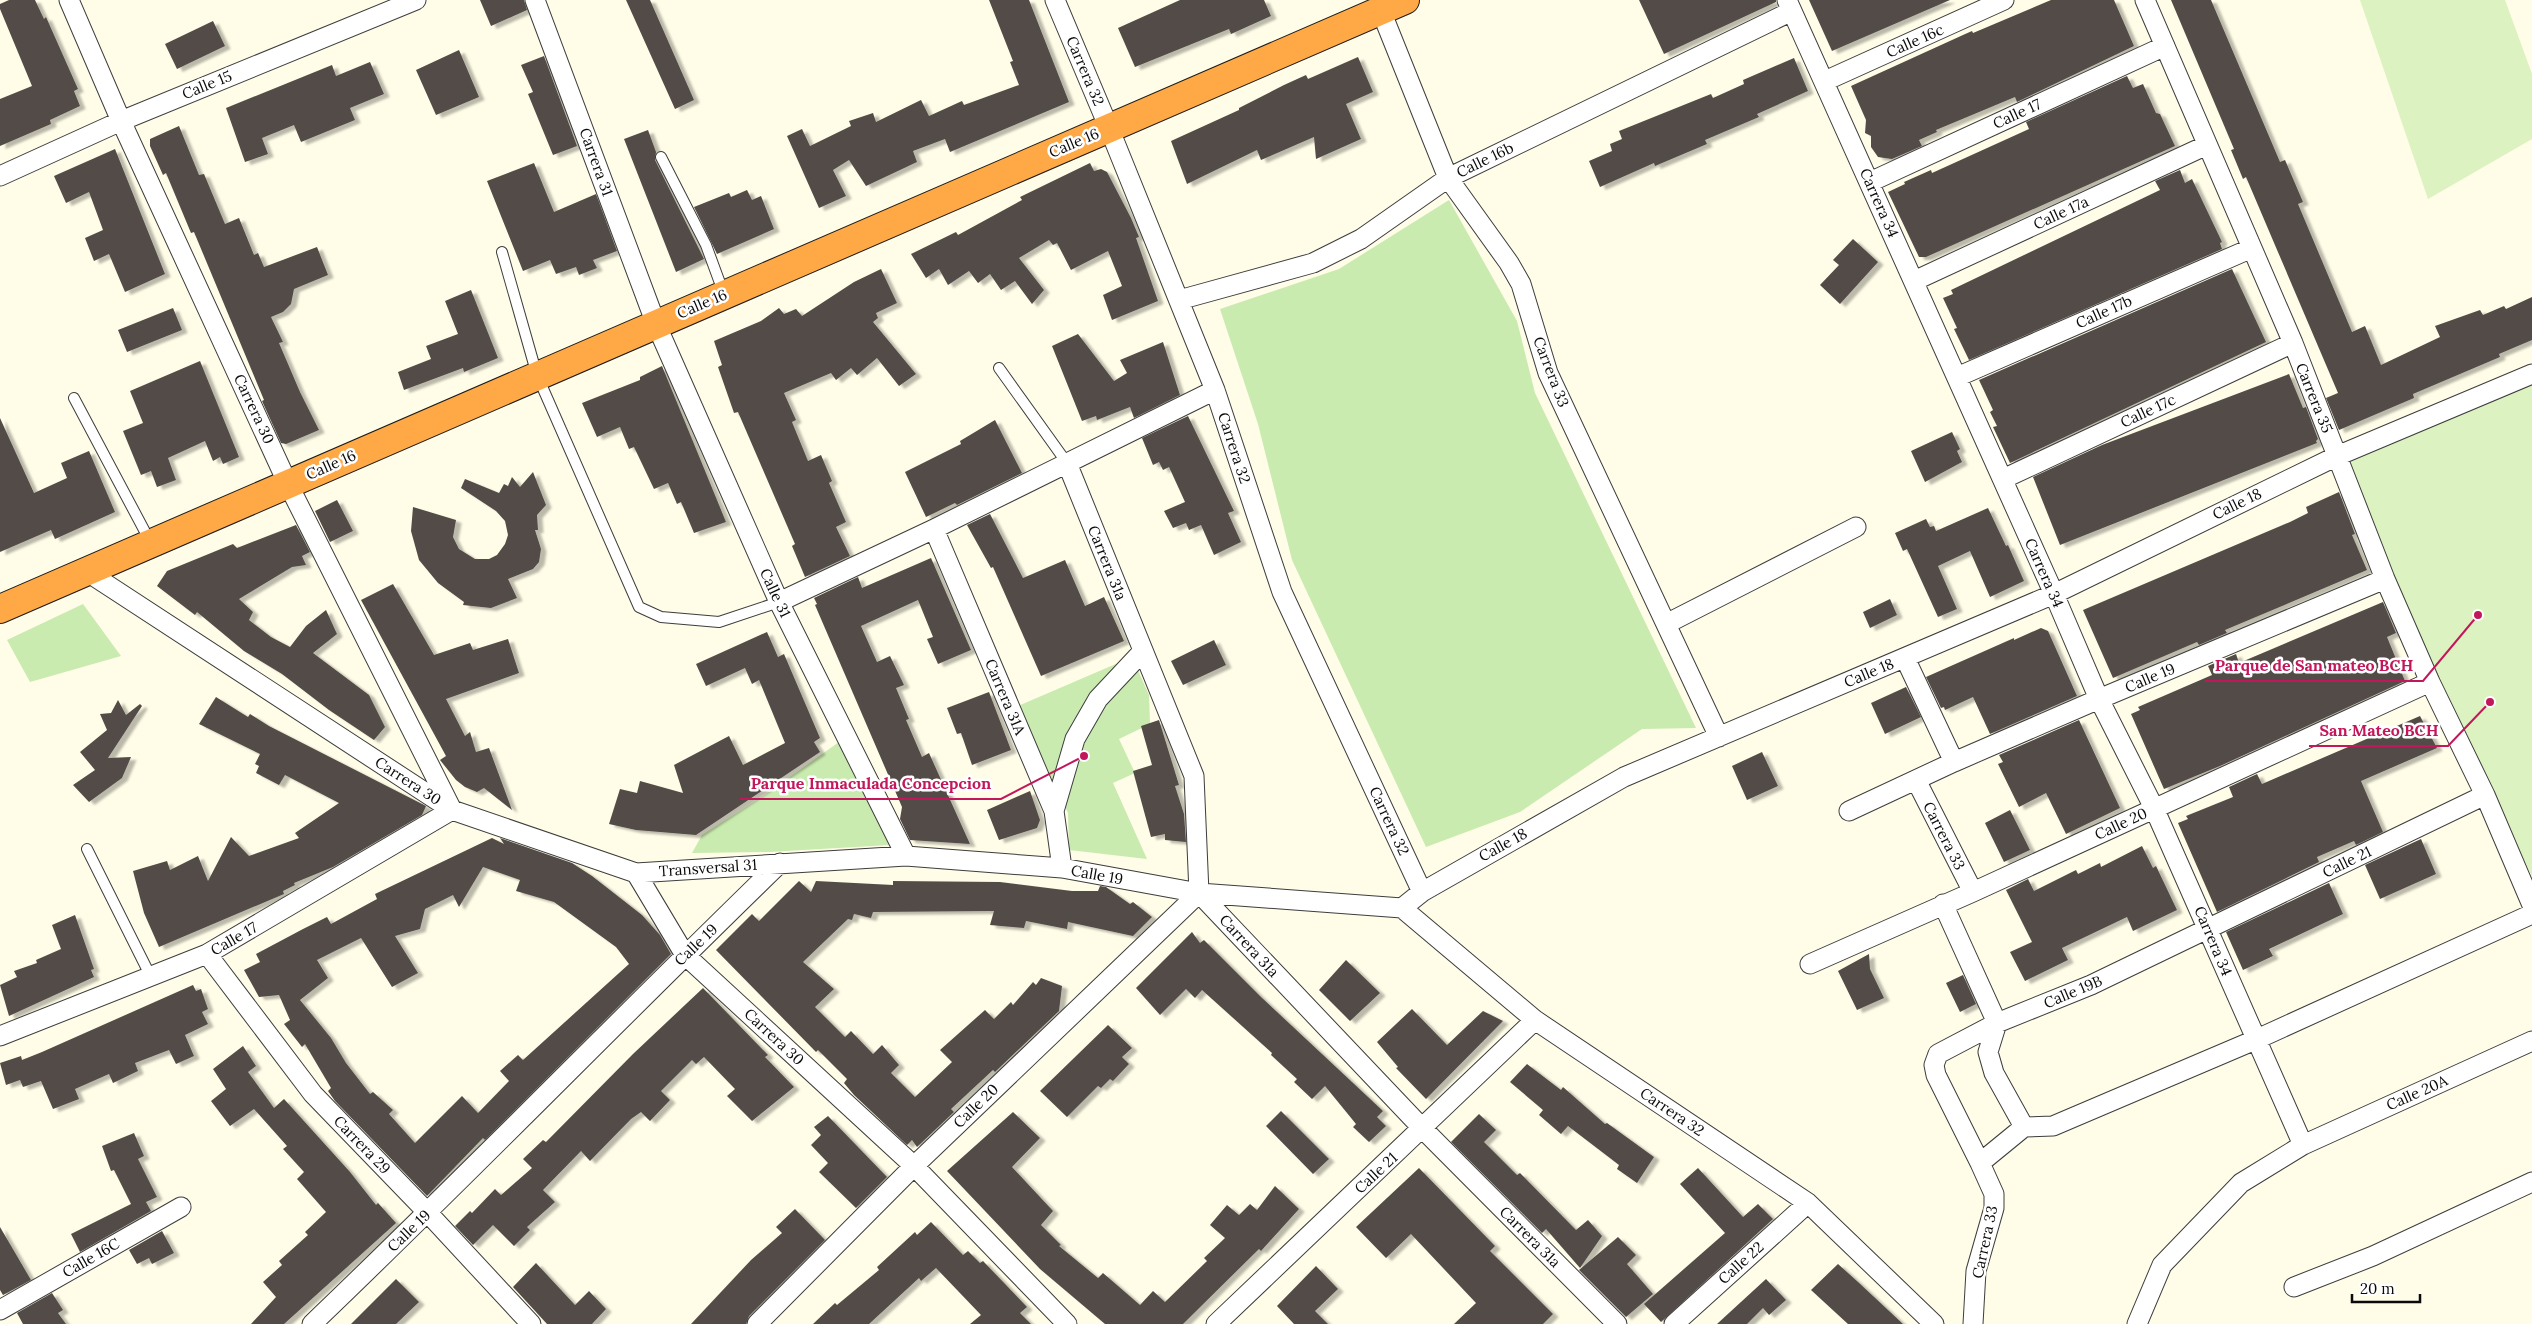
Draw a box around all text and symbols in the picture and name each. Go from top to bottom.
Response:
street label: Calle 16c [1883,20,1946,62]
street label: Carrera 32 [1062,33,1109,108]
street label: Calle 15 [179,66,235,103]
street label: Calle 17 [1990,94,2044,133]
street label: Calle 16 [1046,124,1102,162]
street label: Carrera 31 [575,125,618,199]
street label: Calle 16b [1453,137,1517,182]
street label: Carrera 34 [1856,165,1903,240]
street label: Calle 17a [2030,191,2092,234]
street label: Calle 16 [674,285,730,323]
street label: Calle 17b [2073,291,2135,332]
street label: Carrera 33 [1529,334,1574,410]
street label: Carrera 35 [2292,360,2337,436]
street label: Carrera 30 [230,371,279,447]
street label: Calle 17c [2117,390,2178,432]
street label: Carrera 32 [1214,410,1255,486]
street label: Calle 16 [303,445,359,484]
street label: Calle 18 [2209,484,2264,524]
street label: Carrera 31a [1084,523,1131,603]
street label: Carrera 34 [2021,535,2068,610]
street label: Calle 31 [756,565,795,620]
callout: Parque de San mateo BCH [2205,650,2423,681]
street label: Calle 18 [1841,654,1897,692]
text: Parque de San mateo BCH [2215,655,2413,675]
street label: Carrera 31A [981,656,1030,738]
street label: Calle 19 [2122,659,2178,697]
callout: San Mateo BCH [2309,715,2448,746]
text: San Mateo BCH [2319,720,2439,740]
street label: Carrera 30 [372,752,445,809]
callout: Parque Inmaculada Concepcion [740,768,1001,799]
text: Parque Inmaculada Concepcion [751,773,991,793]
street label: Carrera 32 [1365,783,1414,858]
street label: Carrera 33 [1919,798,1970,873]
street label: Calle 20 [2091,803,2150,844]
street label: Calle 18 [1475,824,1530,866]
street label: Calle 21 [2319,842,2374,881]
street label: Transversal 31 [658,855,758,880]
street label: Calle 19 [1070,861,1125,888]
street label: Carrera 34 [2190,903,2237,978]
street label: Carrera 31a [1216,910,1283,981]
street label: Calle 17 [207,918,261,960]
street label: Calle 19 [670,920,721,970]
street label: Calle 19B [2041,971,2105,1012]
street label: Carrera 30 [740,1004,808,1069]
street label: Calle 20A [2383,1070,2451,1114]
street label: Calle 20 [949,1079,1002,1132]
street label: Carrera 32 [1636,1083,1708,1140]
street label: Carrera 29 [330,1111,395,1178]
street label: Calle 21 [1350,1148,1401,1197]
street label: Carrera 31a [1496,1202,1565,1271]
street label: Carrera 33 [1968,1204,2001,1280]
street label: Calle 19 [383,1206,434,1256]
street label: Calle 16C [59,1233,123,1282]
street label: Calle 22 [1714,1237,1767,1288]
scale bar [2352,1272,2420,1304]
text: 20 m [2360,1279,2395,1298]

